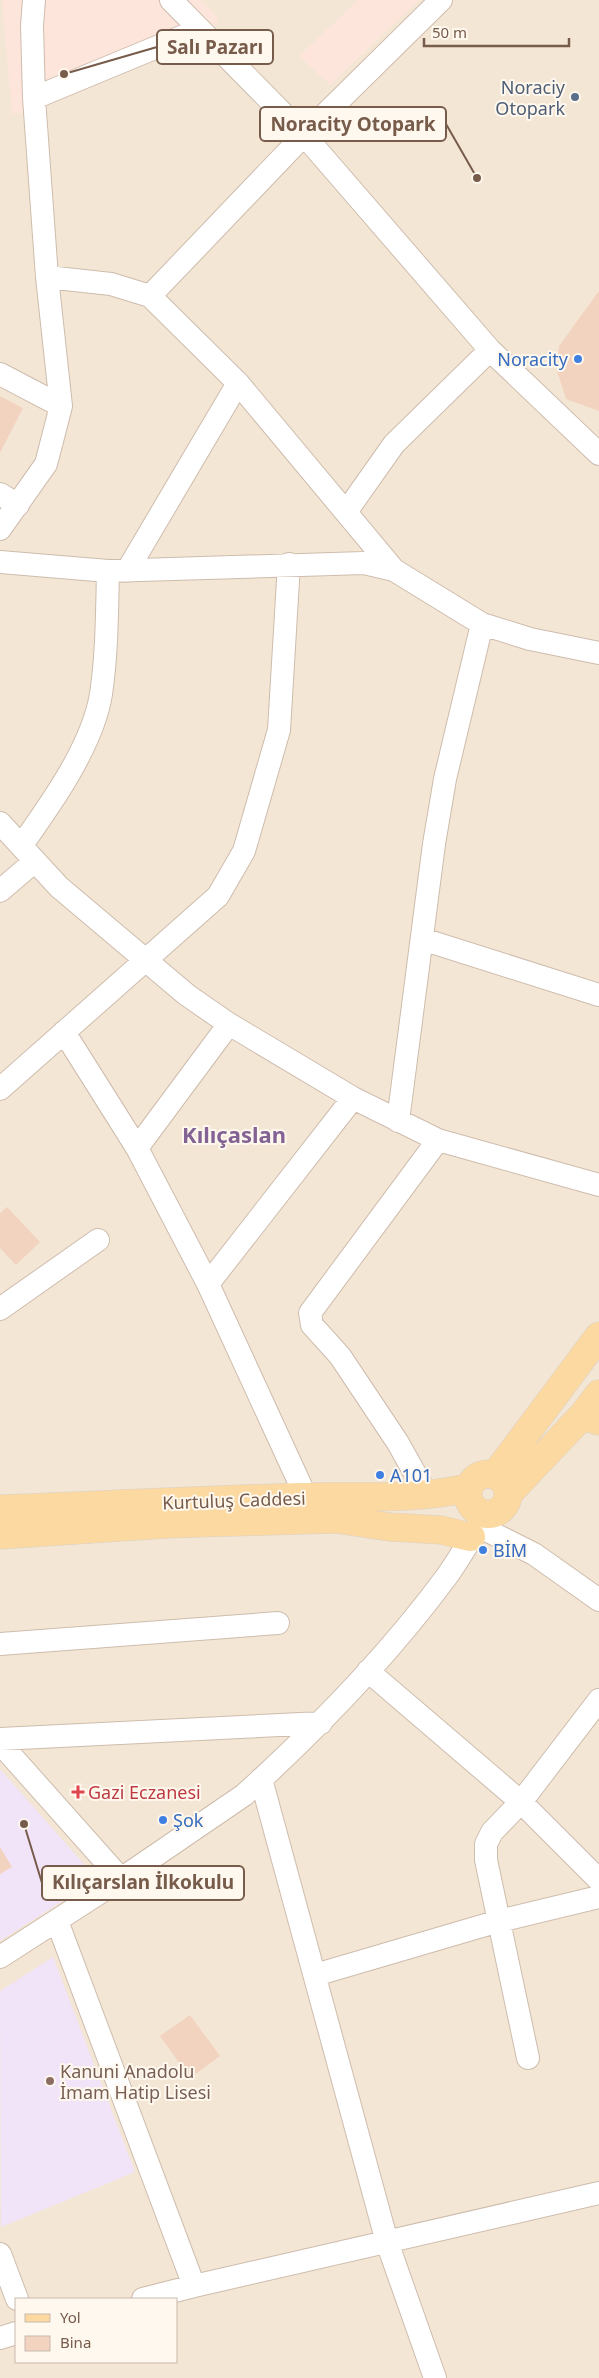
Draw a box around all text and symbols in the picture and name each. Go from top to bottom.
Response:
scale bar [424,15,569,47]
text: 50 m [432,22,467,42]
callout: Salı Pazarı [157,30,273,64]
text: Salı Pazarı [167,34,263,60]
place label: Noraciy Otopark [495,75,566,120]
marker: Noraciy Otopark [569,91,581,103]
callout: Noracity Otopark [260,107,446,141]
text: Noracity Otopark [270,111,436,137]
place label: Noracity [497,347,569,371]
marker: Noracity [572,353,584,365]
district label: Kılıçaslan [182,1119,286,1149]
place label: A101 [390,1463,432,1487]
marker: A101 [374,1469,386,1481]
street label: Kurtuluş Caddesi [162,1486,306,1514]
place label: BİM [493,1538,527,1562]
marker: BİM [477,1544,489,1556]
place label: Gazi Eczanesi [88,1780,201,1804]
marker: Gazi Eczanesi [72,1786,84,1798]
place label: Şok [173,1808,204,1832]
marker: Şok [157,1814,169,1826]
callout: Kılıçarslan İlkokulu [42,1866,244,1900]
text: Kılıçarslan İlkokulu [52,1869,234,1895]
place label: Kanuni Anadolu İmam Hatip Lisesi [60,2059,211,2104]
marker: Kanuni Anadolu İmam Hatip Lisesi [44,2075,56,2087]
legend [15,2298,178,2363]
text: Yol [60,2307,81,2327]
text: Bina [60,2332,91,2352]

